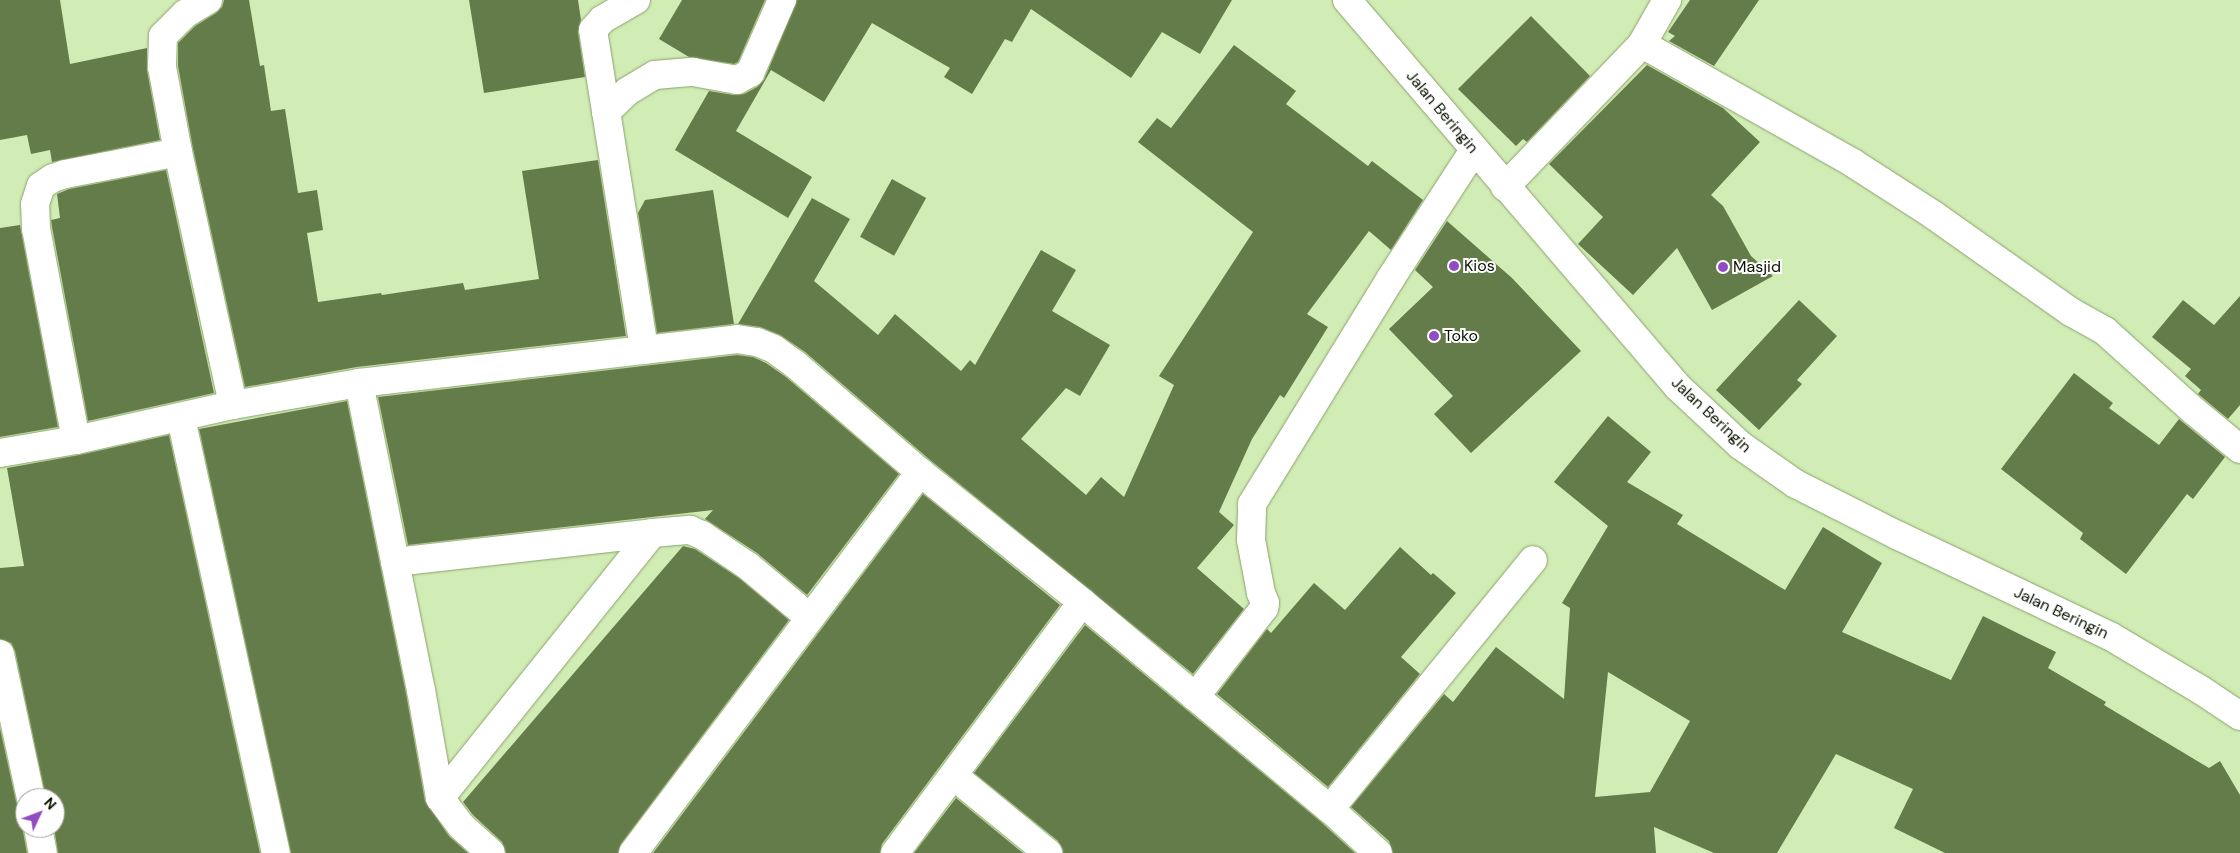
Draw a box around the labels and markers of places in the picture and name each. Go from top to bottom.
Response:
place label: Kios [1464,256,1495,276]
place label: Masjid [1733,257,1781,277]
marker: Kios [1448,260,1460,272]
marker: Masjid [1717,261,1729,273]
place label: Toko [1444,326,1478,346]
marker: Toko [1428,330,1440,342]

